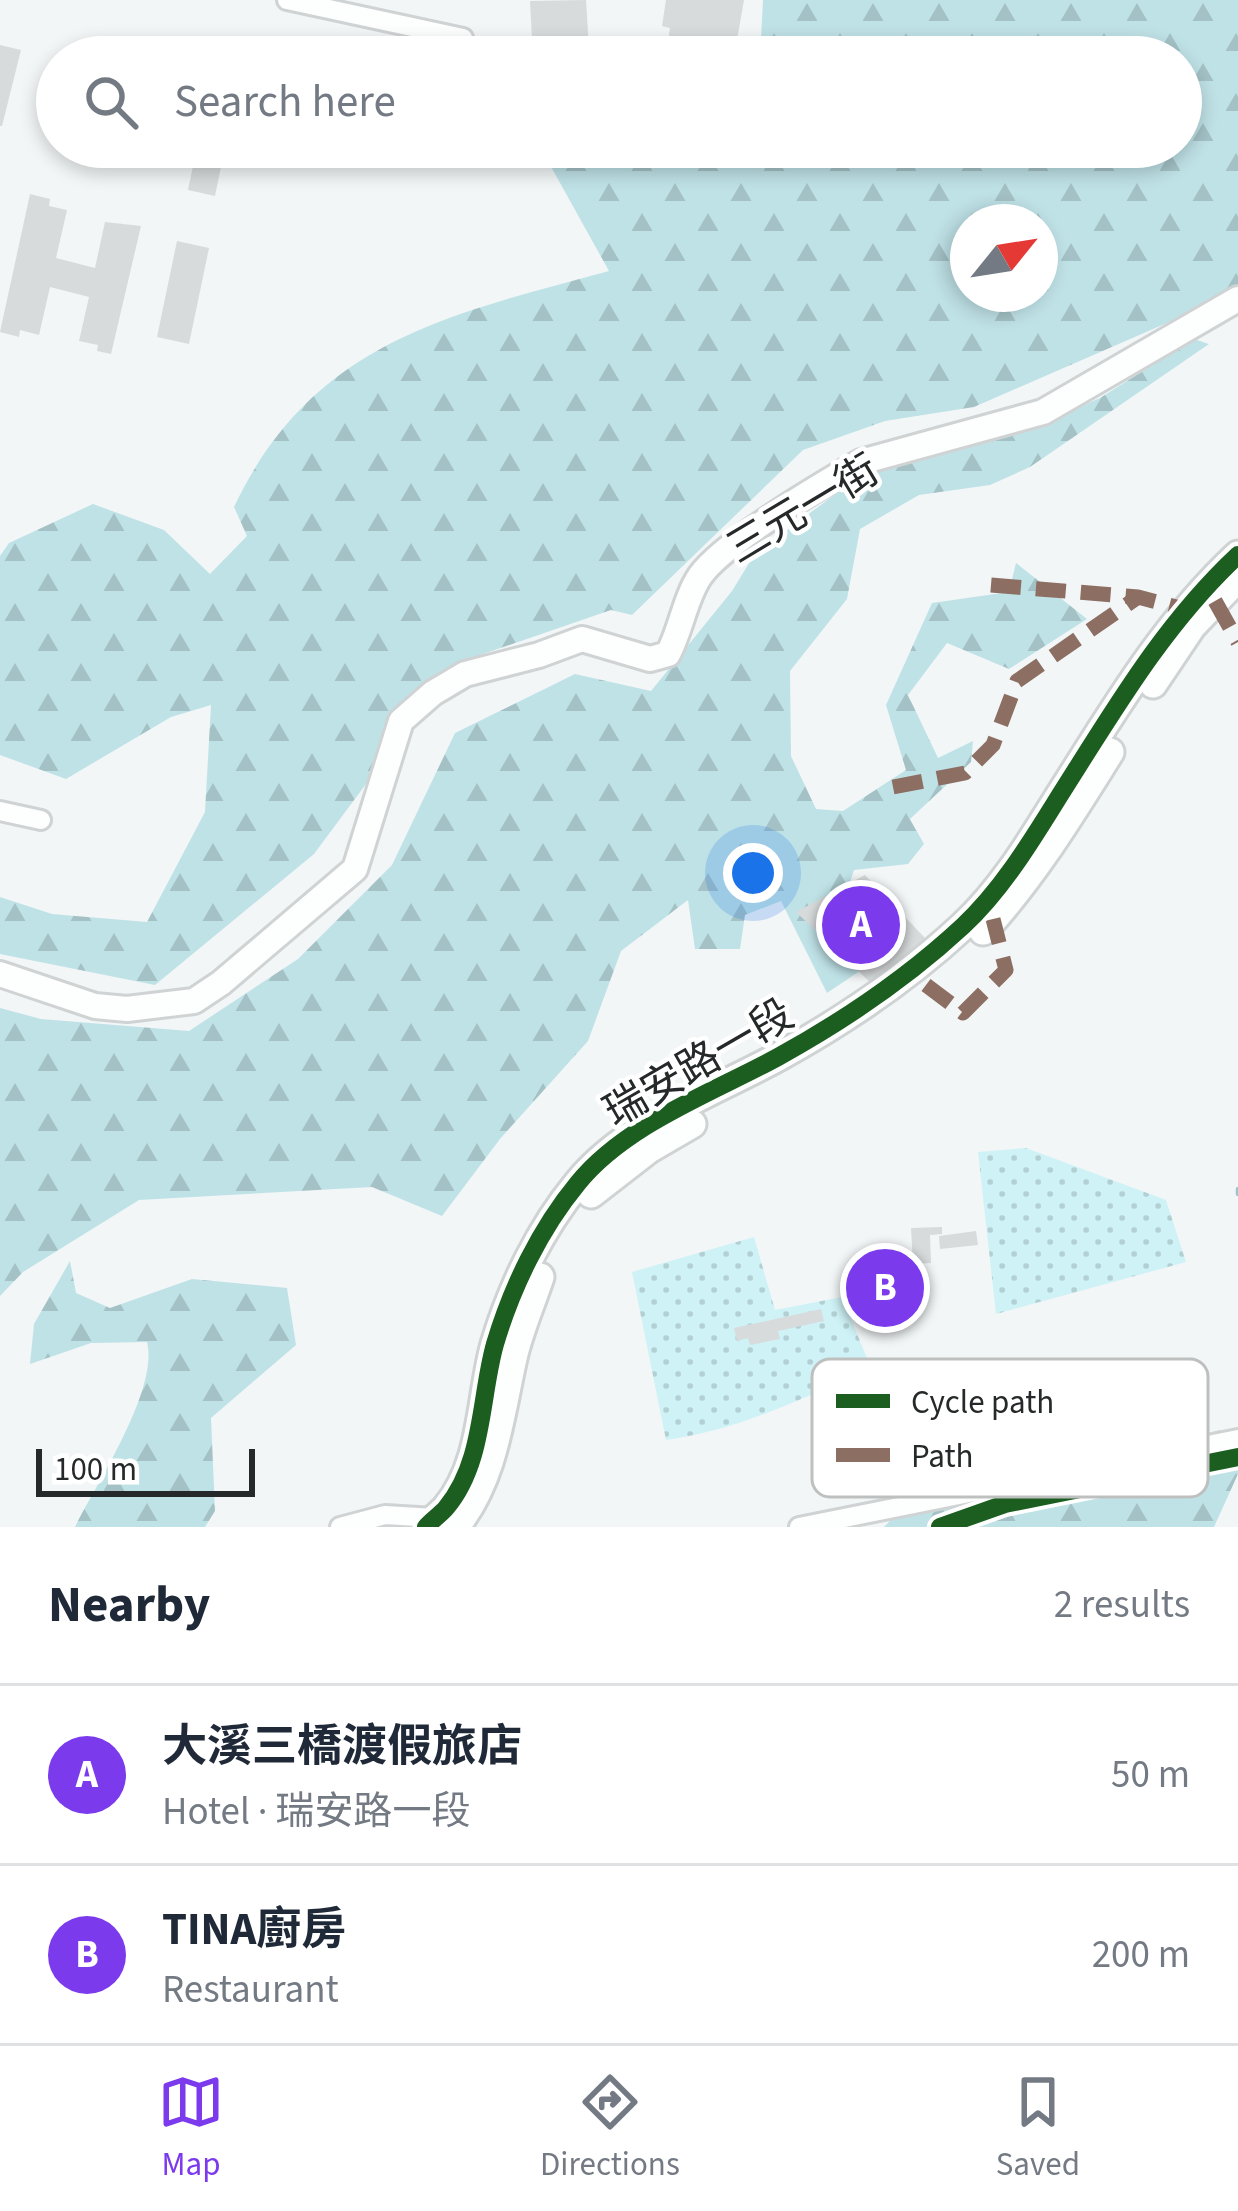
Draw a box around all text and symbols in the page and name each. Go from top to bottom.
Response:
search box [36,36,1202,168]
icon: search [78,69,144,135]
text: Search here [174,70,396,134]
north arrow [950,204,1058,312]
street label: 三元一街 [716,441,890,579]
your location [723,843,783,903]
pin: A [822,880,900,970]
street label: 瑞安路一段 [593,985,805,1142]
pin: B [846,1243,924,1333]
legend [812,1359,1208,1497]
text: Cycle path [911,1379,1054,1426]
text: Path [911,1433,974,1480]
scale bar [36,1443,255,1496]
text: 100 m [54,1446,137,1493]
text: Nearby [48,1569,210,1641]
text: 2 results [1054,1577,1190,1633]
text: 大溪三橋渡假旅店 [162,1715,522,1779]
text: A [76,1747,98,1803]
text: 50 m [1111,1747,1190,1803]
text: Hotel · 瑞安路一段 [162,1784,470,1840]
text: TINA廚房 [162,1898,346,1962]
text: B [75,1927,99,1983]
text: 200 m [1092,1927,1190,1983]
text: Restaurant [162,1962,339,2018]
tab: Map [158,2069,224,2188]
tab: Directions [540,2069,680,2188]
tab: Saved [996,2069,1080,2188]

